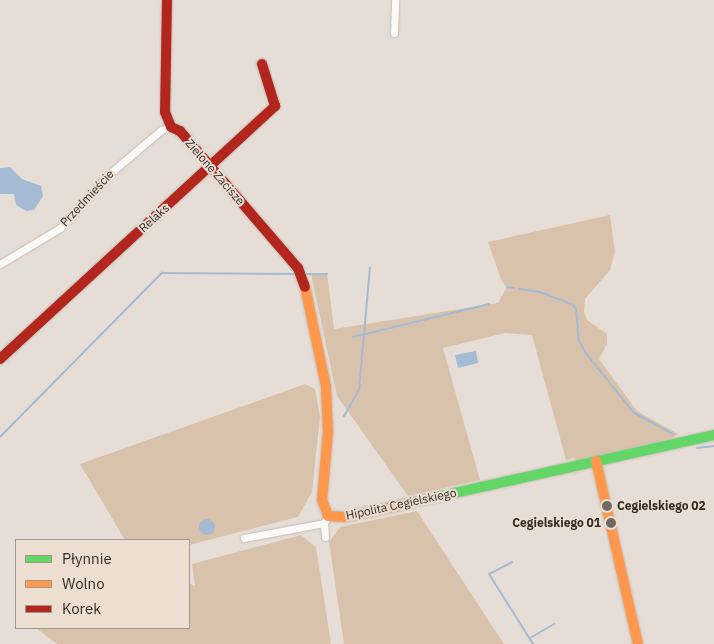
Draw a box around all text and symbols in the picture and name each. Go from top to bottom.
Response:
street label: Zielone Zacisze [182,136,248,208]
street label: Przedmieście [57,167,117,229]
street label: Relaks [136,201,172,235]
street label: Hipolita Cegielskiego [344,485,458,523]
place label: Cegielskiego 02 [617,499,706,513]
marker: Cegielskiego 02 [601,500,613,512]
place label: Cegielskiego 01 [512,516,601,530]
marker: Cegielskiego 01 [605,517,617,529]
legend [15,539,190,629]
text: Płynnie [62,549,112,568]
text: Wolno [62,574,105,593]
text: Korek [62,599,101,618]

